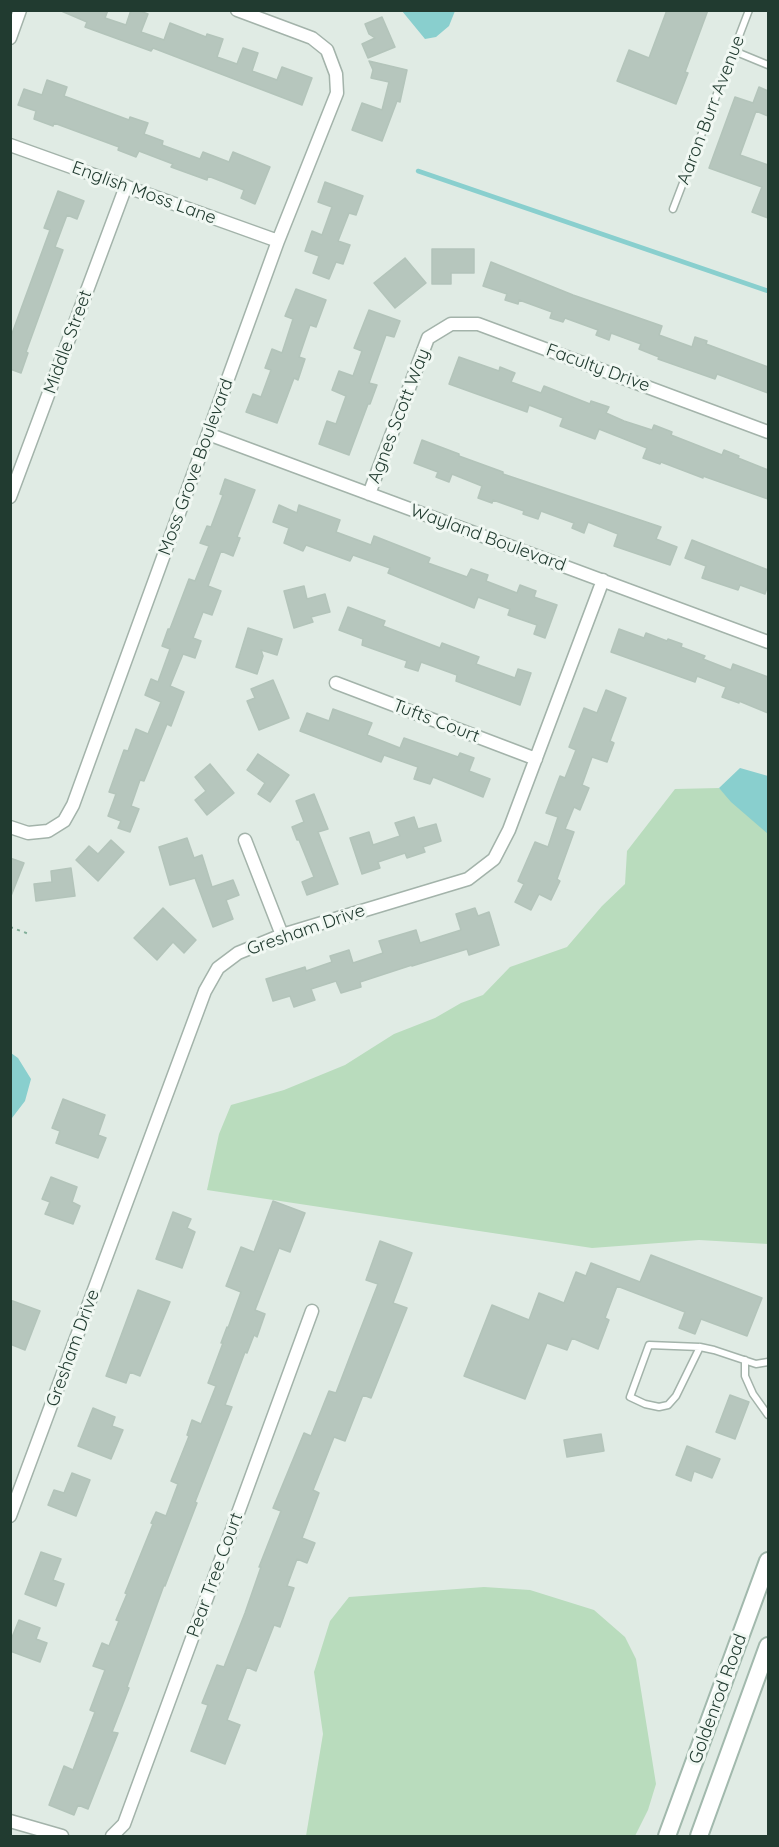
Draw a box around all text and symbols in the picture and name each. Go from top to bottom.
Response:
street label: Aaron Burr Avenue [673,32,749,188]
street label: English Moss Lane [69,157,219,229]
street label: Middle Street [39,287,97,397]
street label: Faculty Drive [543,339,653,397]
street label: Agnes Scott Way [363,346,435,486]
street label: Moss Grove Boulevard [154,376,238,558]
street label: Wayland Boulevard [407,500,569,576]
street label: Tufts Court [390,695,482,747]
street label: Gresham Drive [244,900,368,960]
street label: Gresham Drive [42,1286,104,1410]
street label: Pear Tree Court [182,1510,248,1640]
street label: Goldenrod Road [684,1631,752,1767]

